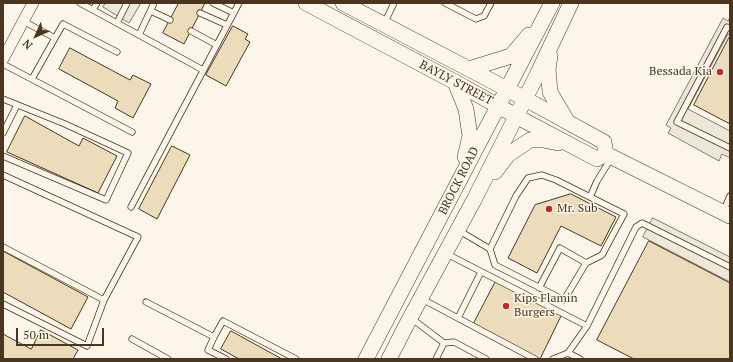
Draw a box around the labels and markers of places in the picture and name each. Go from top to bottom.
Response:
place label: Bessada Kia [649,65,712,79]
marker: Bessada Kia [715,67,725,77]
place label: Mr. Sub [557,202,598,216]
marker: Mr. Sub [544,204,554,214]
place label: Kips Flamin Burgers [514,292,578,320]
marker: Kips Flamin Burgers [501,301,511,311]

